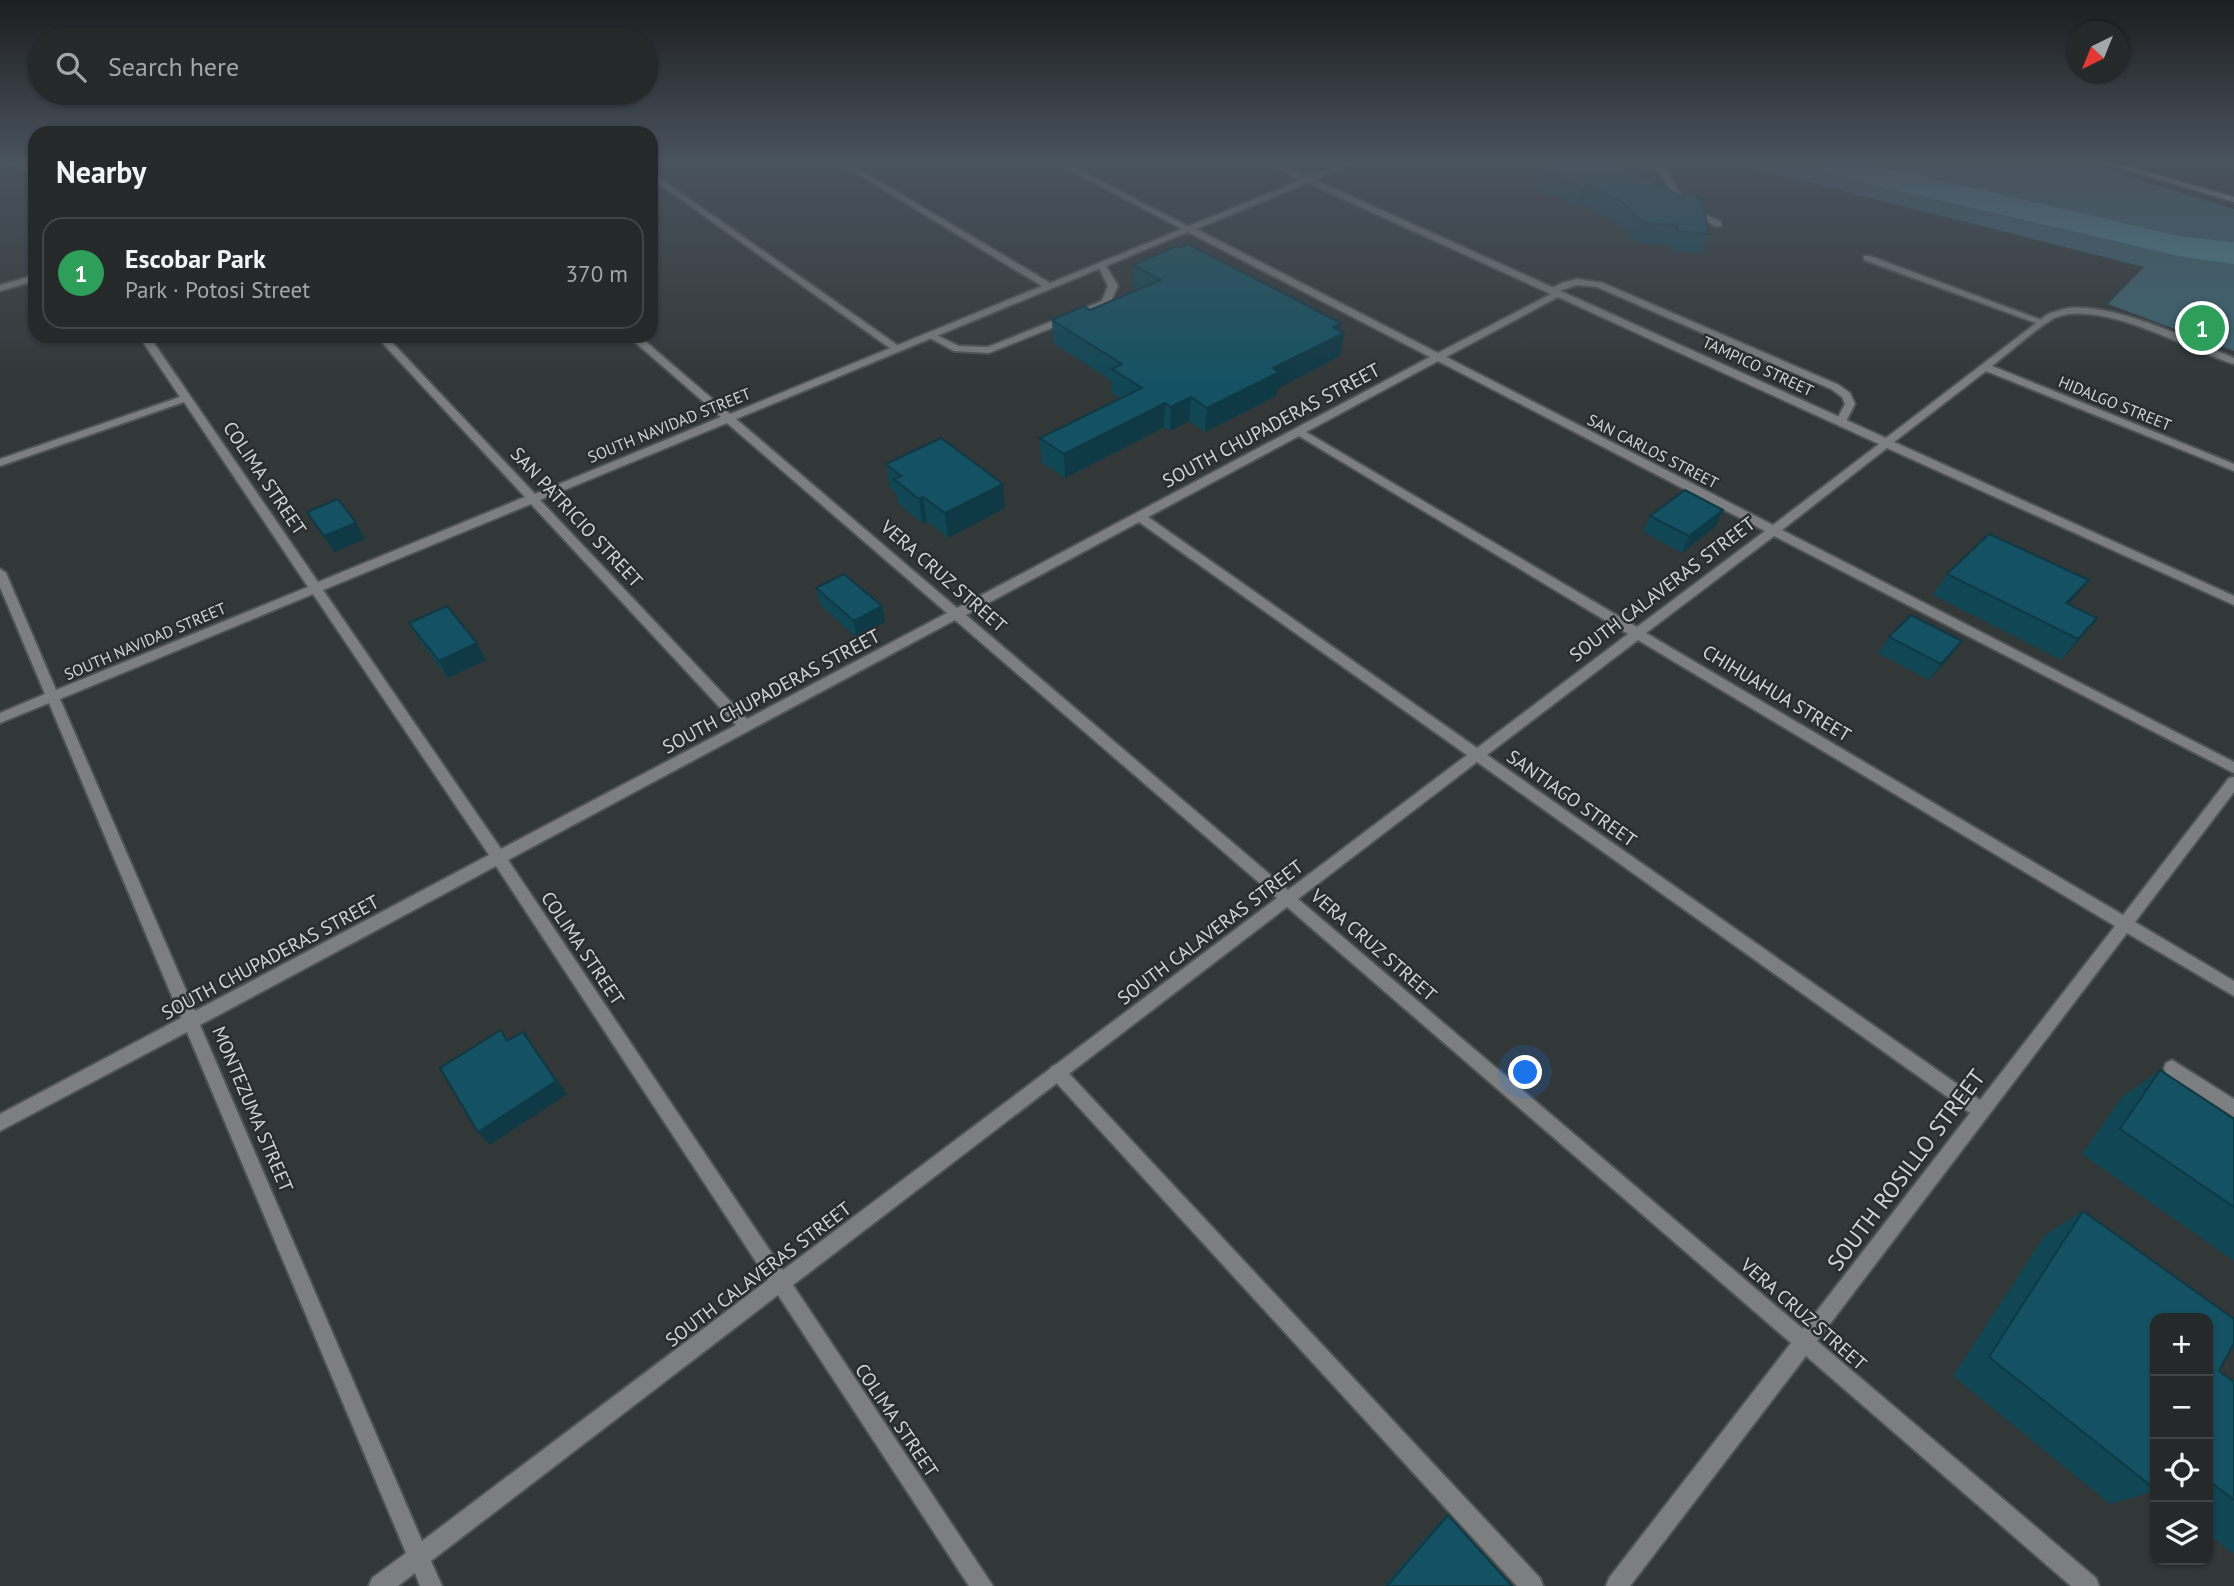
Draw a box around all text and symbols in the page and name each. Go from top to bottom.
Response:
north arrow [2066,21,2129,84]
search box [28,28,658,105]
icon: search [52,48,90,86]
text: Search here [108,50,239,83]
text: Nearby [56,152,146,191]
text: Escobar Park [125,242,266,275]
text: 1 [74,259,88,288]
text: 370 m [566,259,628,288]
text: Park · Potosi Street [125,275,310,304]
pin: 1 [2179,302,2225,354]
street label: TAMPICO STREET [1699,332,1817,401]
street label: SOUTH CHUPADERAS STREET [1158,357,1384,493]
street label: HIDALGO STREET [2056,371,2174,435]
street label: SOUTH NAVIDAD STREET [585,383,754,467]
street label: SAN CARLOS STREET [1584,409,1722,493]
street label: COLIMA STREET [218,417,312,540]
street label: SAN PATRICIO STREET [506,442,648,592]
street label: SOUTH CALAVERAS STREET [1564,511,1760,667]
street label: VERA CRUZ STREET [875,514,1012,638]
street label: SOUTH NAVIDAD STREET [61,598,229,684]
street label: SOUTH CHUPADERAS STREET [658,623,884,759]
street label: CHIHUAHUA STREET [1698,639,1856,747]
street label: SANTIAGO STREET [1502,744,1642,852]
street label: SOUTH CALAVERAS STREET [1112,854,1308,1010]
street label: VERA CRUZ STREET [1305,883,1442,1007]
street label: COLIMA STREET [536,887,630,1010]
street label: SOUTH CHUPADERAS STREET [157,889,383,1025]
street label: MONTEZUMA STREET [207,1023,299,1196]
your location [1508,1055,1542,1089]
street label: SOUTH ROSILLO STREET [1820,1063,1991,1276]
street label: SOUTH CALAVERAS STREET [660,1196,856,1352]
street label: VERA CRUZ STREET [1735,1252,1872,1376]
map controls [2150,1313,2213,1565]
button: + [2150,1313,2213,1376]
street label: COLIMA STREET [850,1359,944,1482]
button: − [2150,1376,2213,1439]
button: locate [2150,1439,2213,1502]
button: layers [2150,1502,2213,1565]

